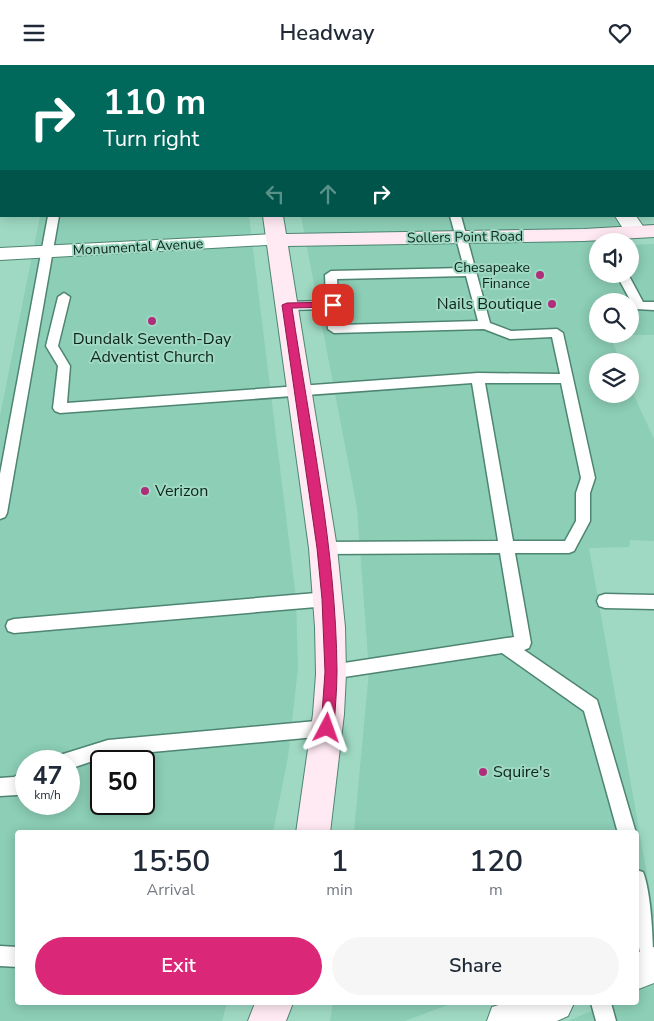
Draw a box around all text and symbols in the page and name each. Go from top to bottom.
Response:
text: Headway [279,18,375,48]
icon: menu [20,19,48,47]
icon: heart [606,19,634,47]
text: 110 m [103,79,206,126]
icon: right [20,85,85,150]
text: Turn right [103,124,199,154]
icon: left [261,180,289,208]
icon: ahead [314,180,342,208]
icon: right [367,180,395,208]
street label: Sollers Point Road [407,226,523,248]
map controls [589,233,639,403]
button: sound [589,233,639,283]
street label: Monumental Avenue [72,234,204,260]
place label: Chesapeake Finance [454,258,530,293]
marker: Chesapeake Finance [534,269,546,281]
pin [312,284,354,326]
icon: arrive [319,291,347,319]
place label: Nails Boutique [437,293,542,315]
button: search [589,293,639,343]
marker: Nails Boutique [546,298,558,310]
marker: Dundalk Seventh-Day Adventist Church [146,315,158,327]
place label: Dundalk Seventh-Day Adventist Church [73,328,232,368]
button: layers [589,353,639,403]
place label: Verizon [154,480,208,502]
marker: Verizon [139,485,151,497]
position arrow [300,701,352,753]
speed limit sign: 50 [90,750,155,815]
text: 47 [32,759,63,793]
place label: Squire's [493,761,550,783]
marker: Squire's [477,766,489,778]
text: km/h [34,787,61,803]
text: 15:50 [131,841,210,882]
text: 1 [331,841,349,882]
text: 120 [469,841,523,882]
text: Arrival [147,879,195,901]
text: min [326,879,353,901]
text: m [489,879,503,901]
button: Exit [35,937,322,995]
button: Share [332,937,619,995]

